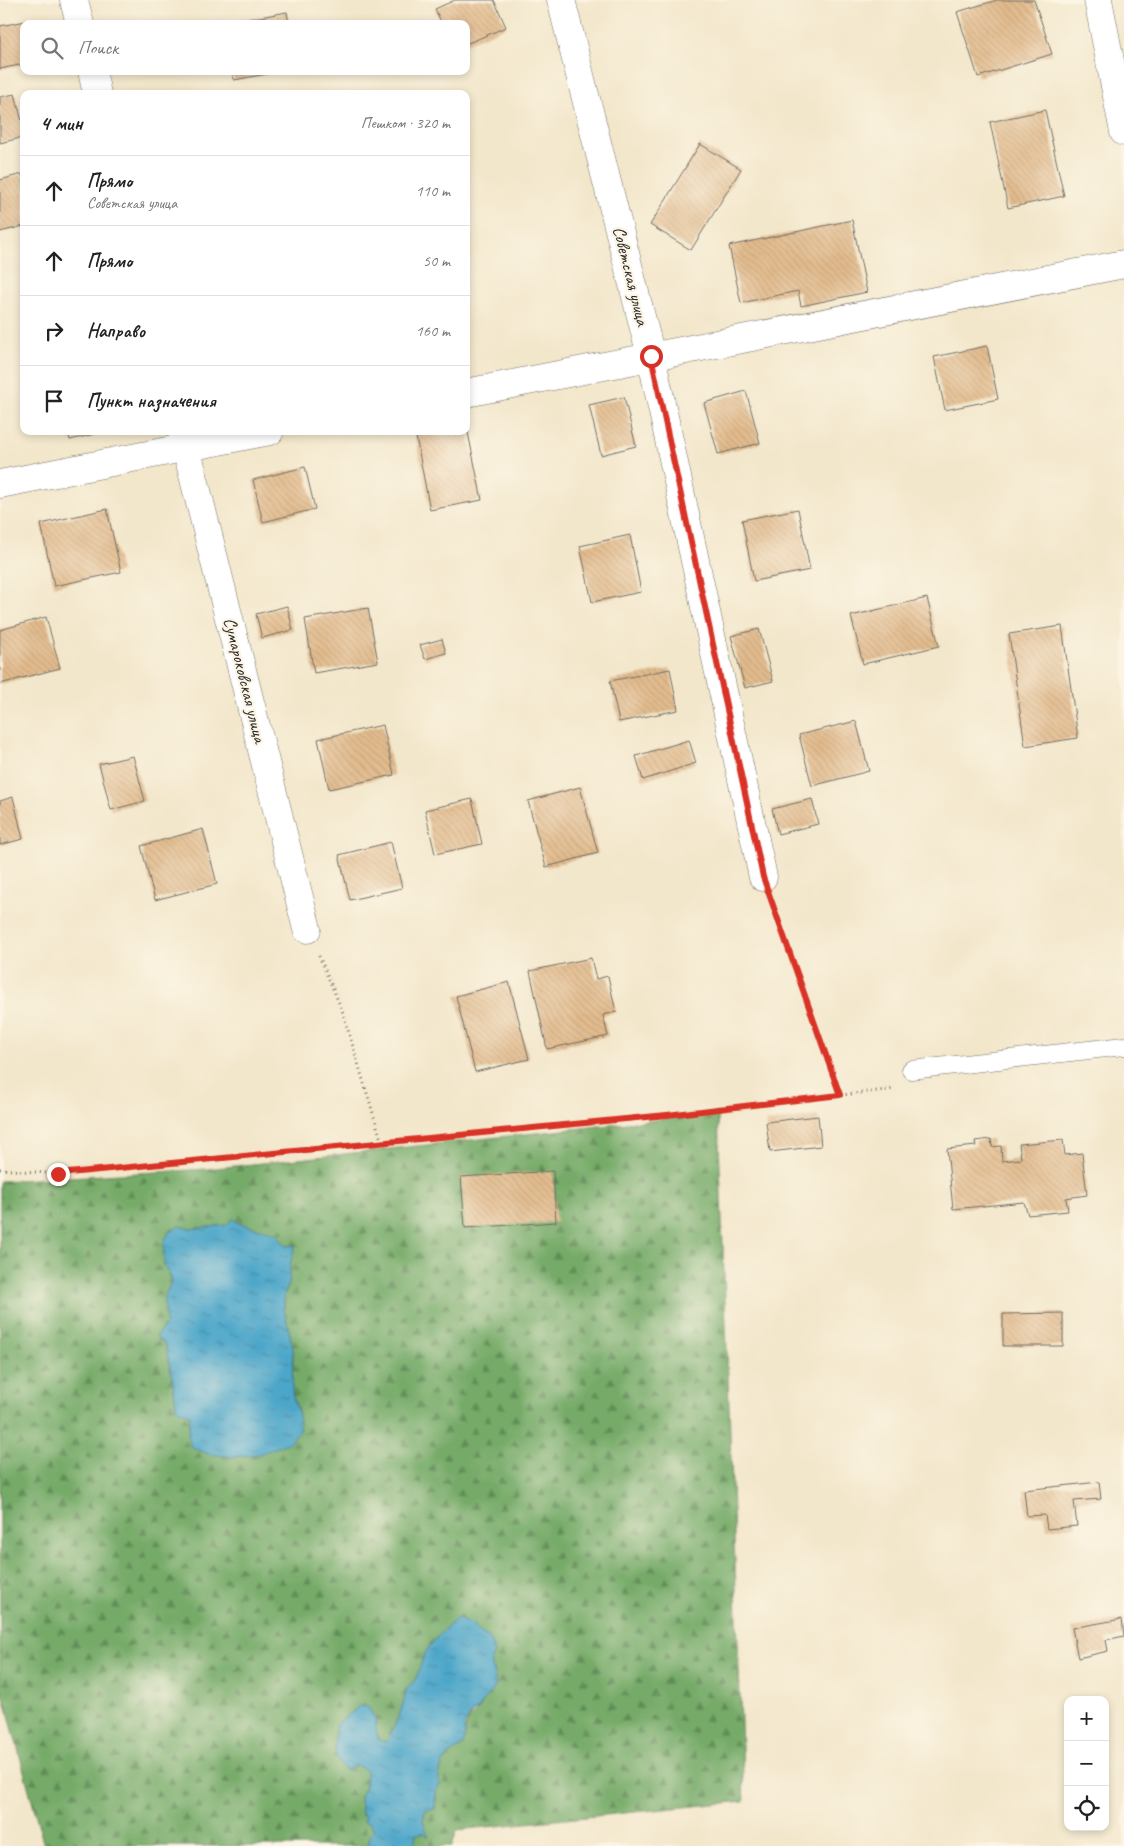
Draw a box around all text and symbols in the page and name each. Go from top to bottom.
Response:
search box [20,20,470,75]
icon: search [38,34,66,62]
text: Поиск [78,36,118,60]
text: 4 мин [40,110,83,136]
text: Пешком · 320 m [361,113,450,133]
text: Прямо [87,169,132,193]
icon: ahead [40,177,68,205]
text: 110 m [416,181,450,201]
text: Советская улица [87,193,177,213]
street label: Советская улица [608,224,654,329]
icon: ahead [40,247,68,275]
text: Прямо [87,249,132,273]
text: 50 m [423,251,450,271]
icon: right [40,317,68,345]
text: Направо [87,319,145,343]
text: 160 m [416,321,450,341]
route start [640,345,663,368]
icon: arrive [40,387,68,415]
text: Пункт назначения [87,389,216,413]
street label: Сумароковская улица [219,615,272,746]
route end [47,1163,70,1186]
map controls [1064,1696,1109,1831]
button: + [1064,1696,1109,1741]
button: − [1064,1741,1109,1786]
button: locate [1064,1786,1109,1831]

